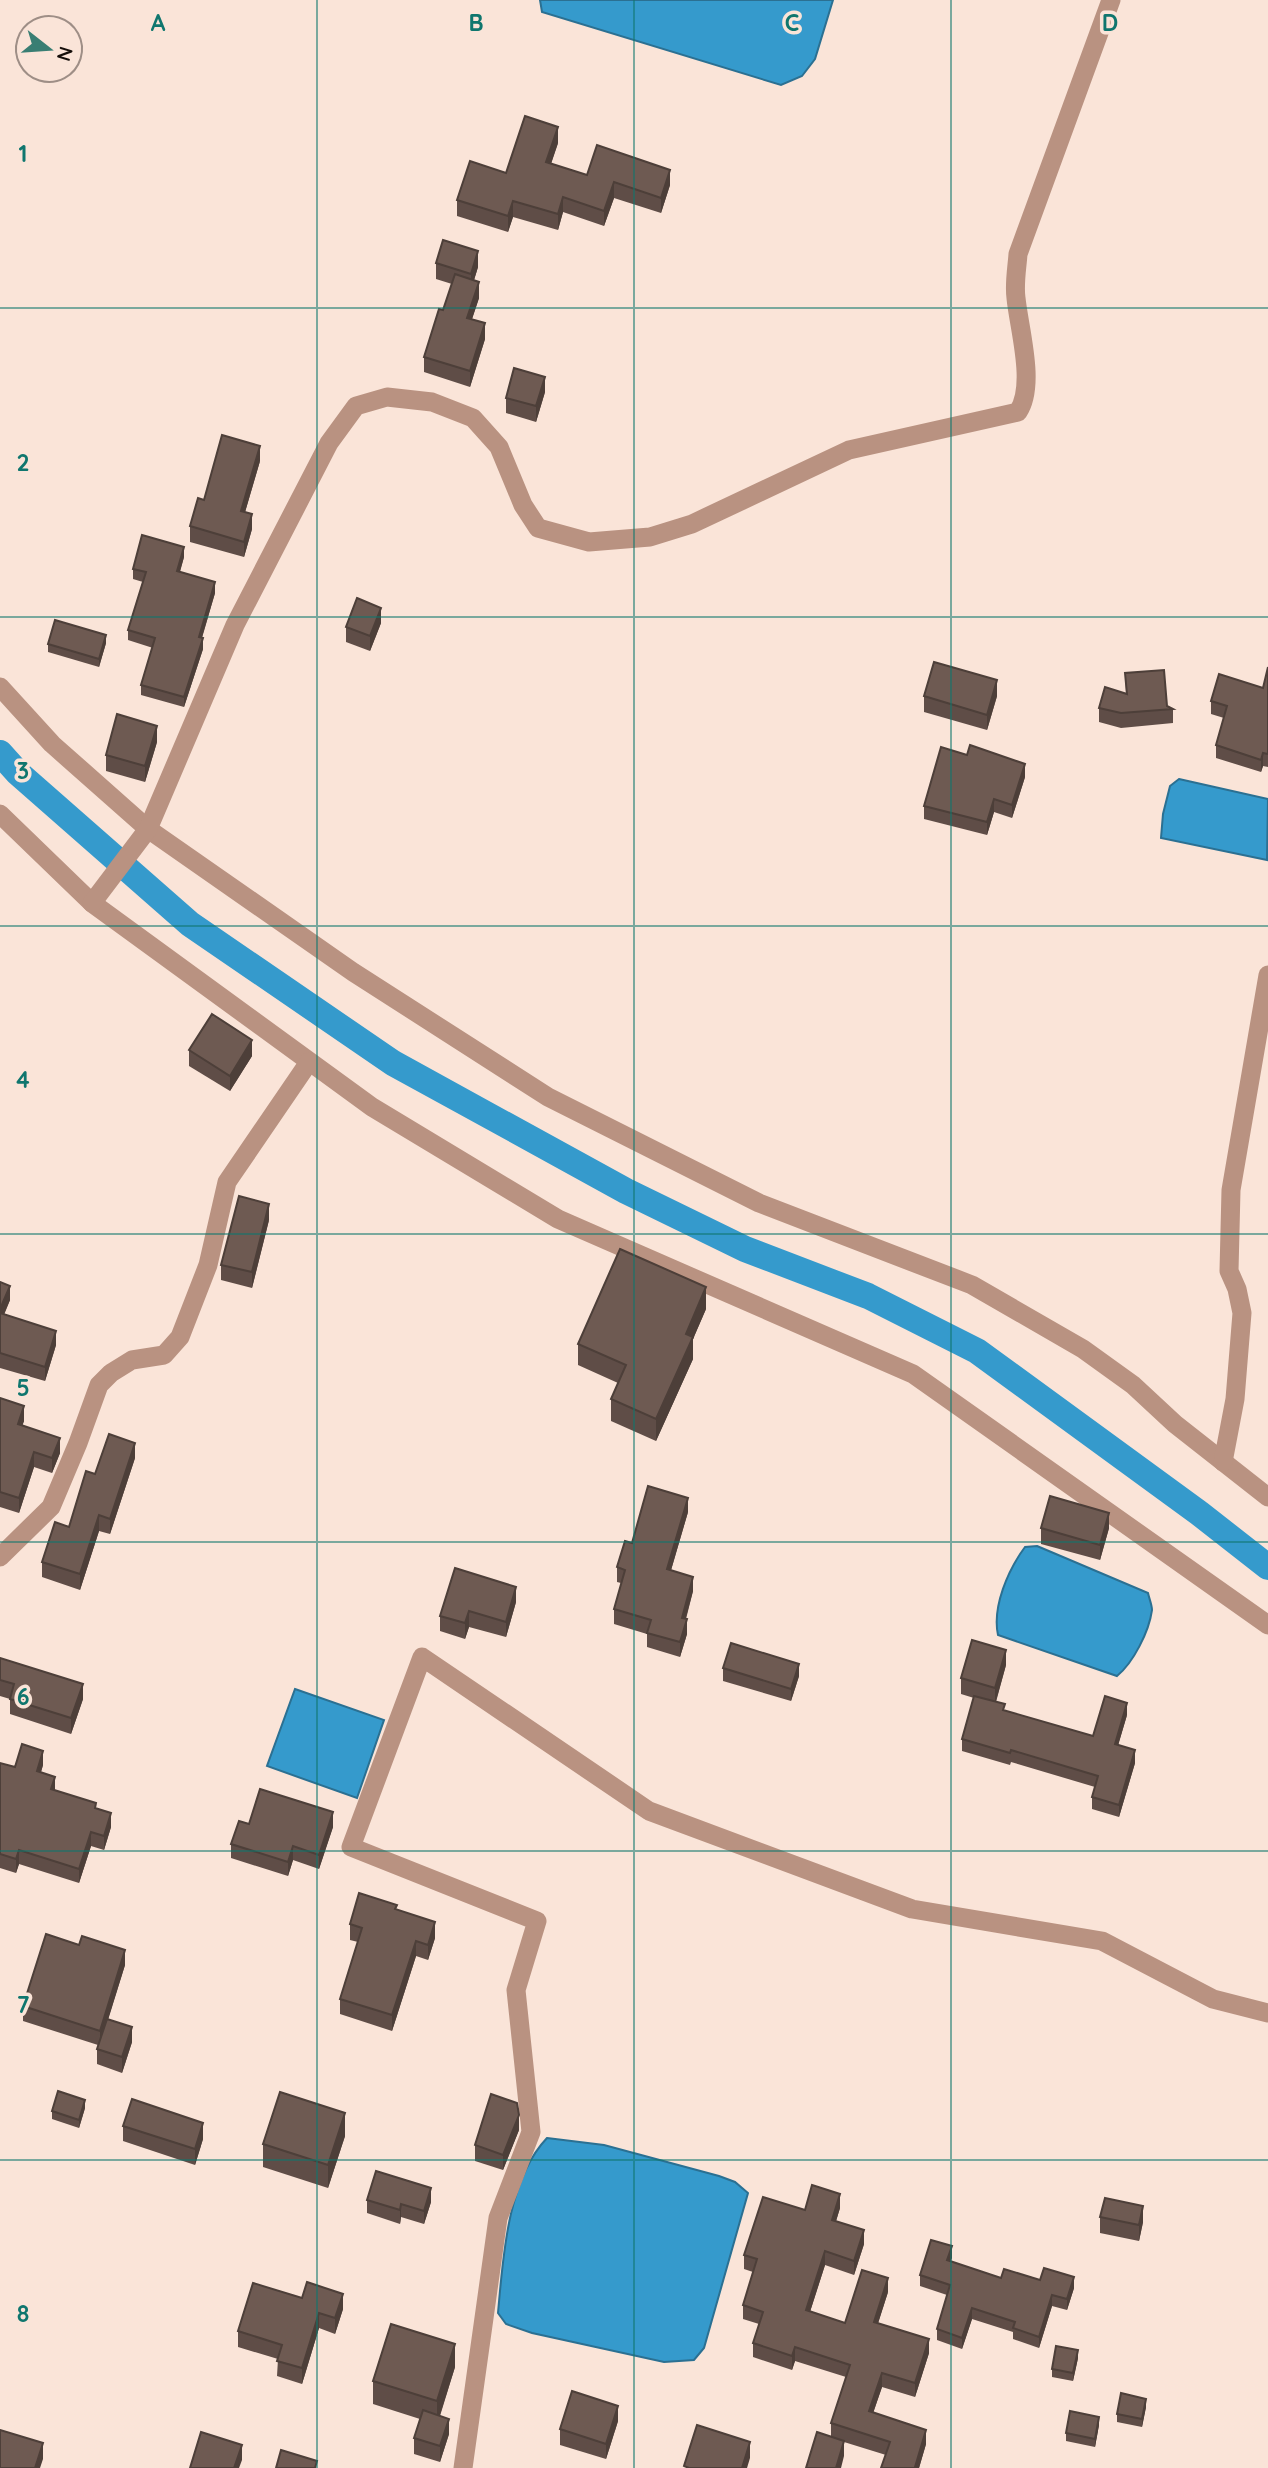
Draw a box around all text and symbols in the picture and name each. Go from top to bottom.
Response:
text: A [151,8,166,37]
text: B [468,8,484,37]
text: C [785,8,799,37]
text: D [1102,8,1118,37]
north arrow [14,14,84,84]
text: N [52,44,79,64]
text: 1 [19,139,27,168]
text: 2 [16,448,30,477]
text: 3 [17,756,29,785]
text: 4 [16,1065,30,1094]
text: 5 [16,1373,30,1402]
text: 6 [17,1682,29,1711]
text: 7 [17,1990,30,2019]
text: 8 [17,2299,29,2328]

